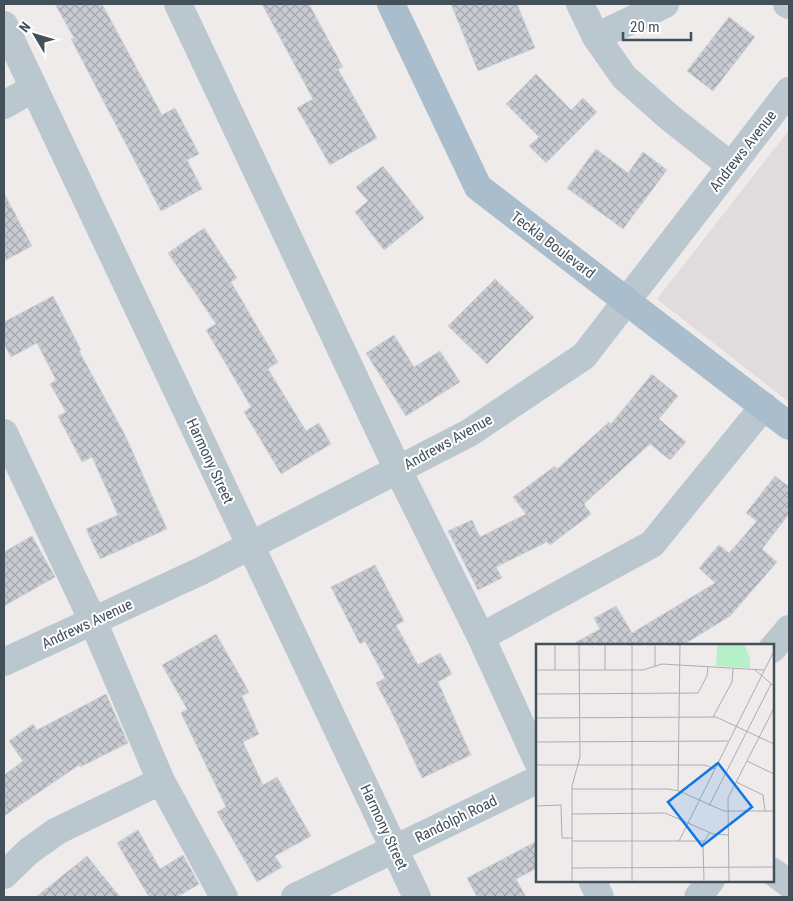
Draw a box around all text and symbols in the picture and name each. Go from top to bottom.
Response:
north arrow [10,10,60,60]
scale bar [623,10,690,42]
text: 20 m [630,18,660,36]
text: N [16,19,34,35]
street label: Andrews Avenue [706,107,780,195]
street label: Teckla Boulevard [507,208,599,282]
street label: Andrews Avenue [401,410,495,474]
street label: Harmony Street [182,416,238,506]
street label: Andrews Avenue [39,595,135,653]
inset map [536,644,773,881]
street label: Harmony Street [356,782,412,872]
street label: Randolph Road [412,791,500,847]

